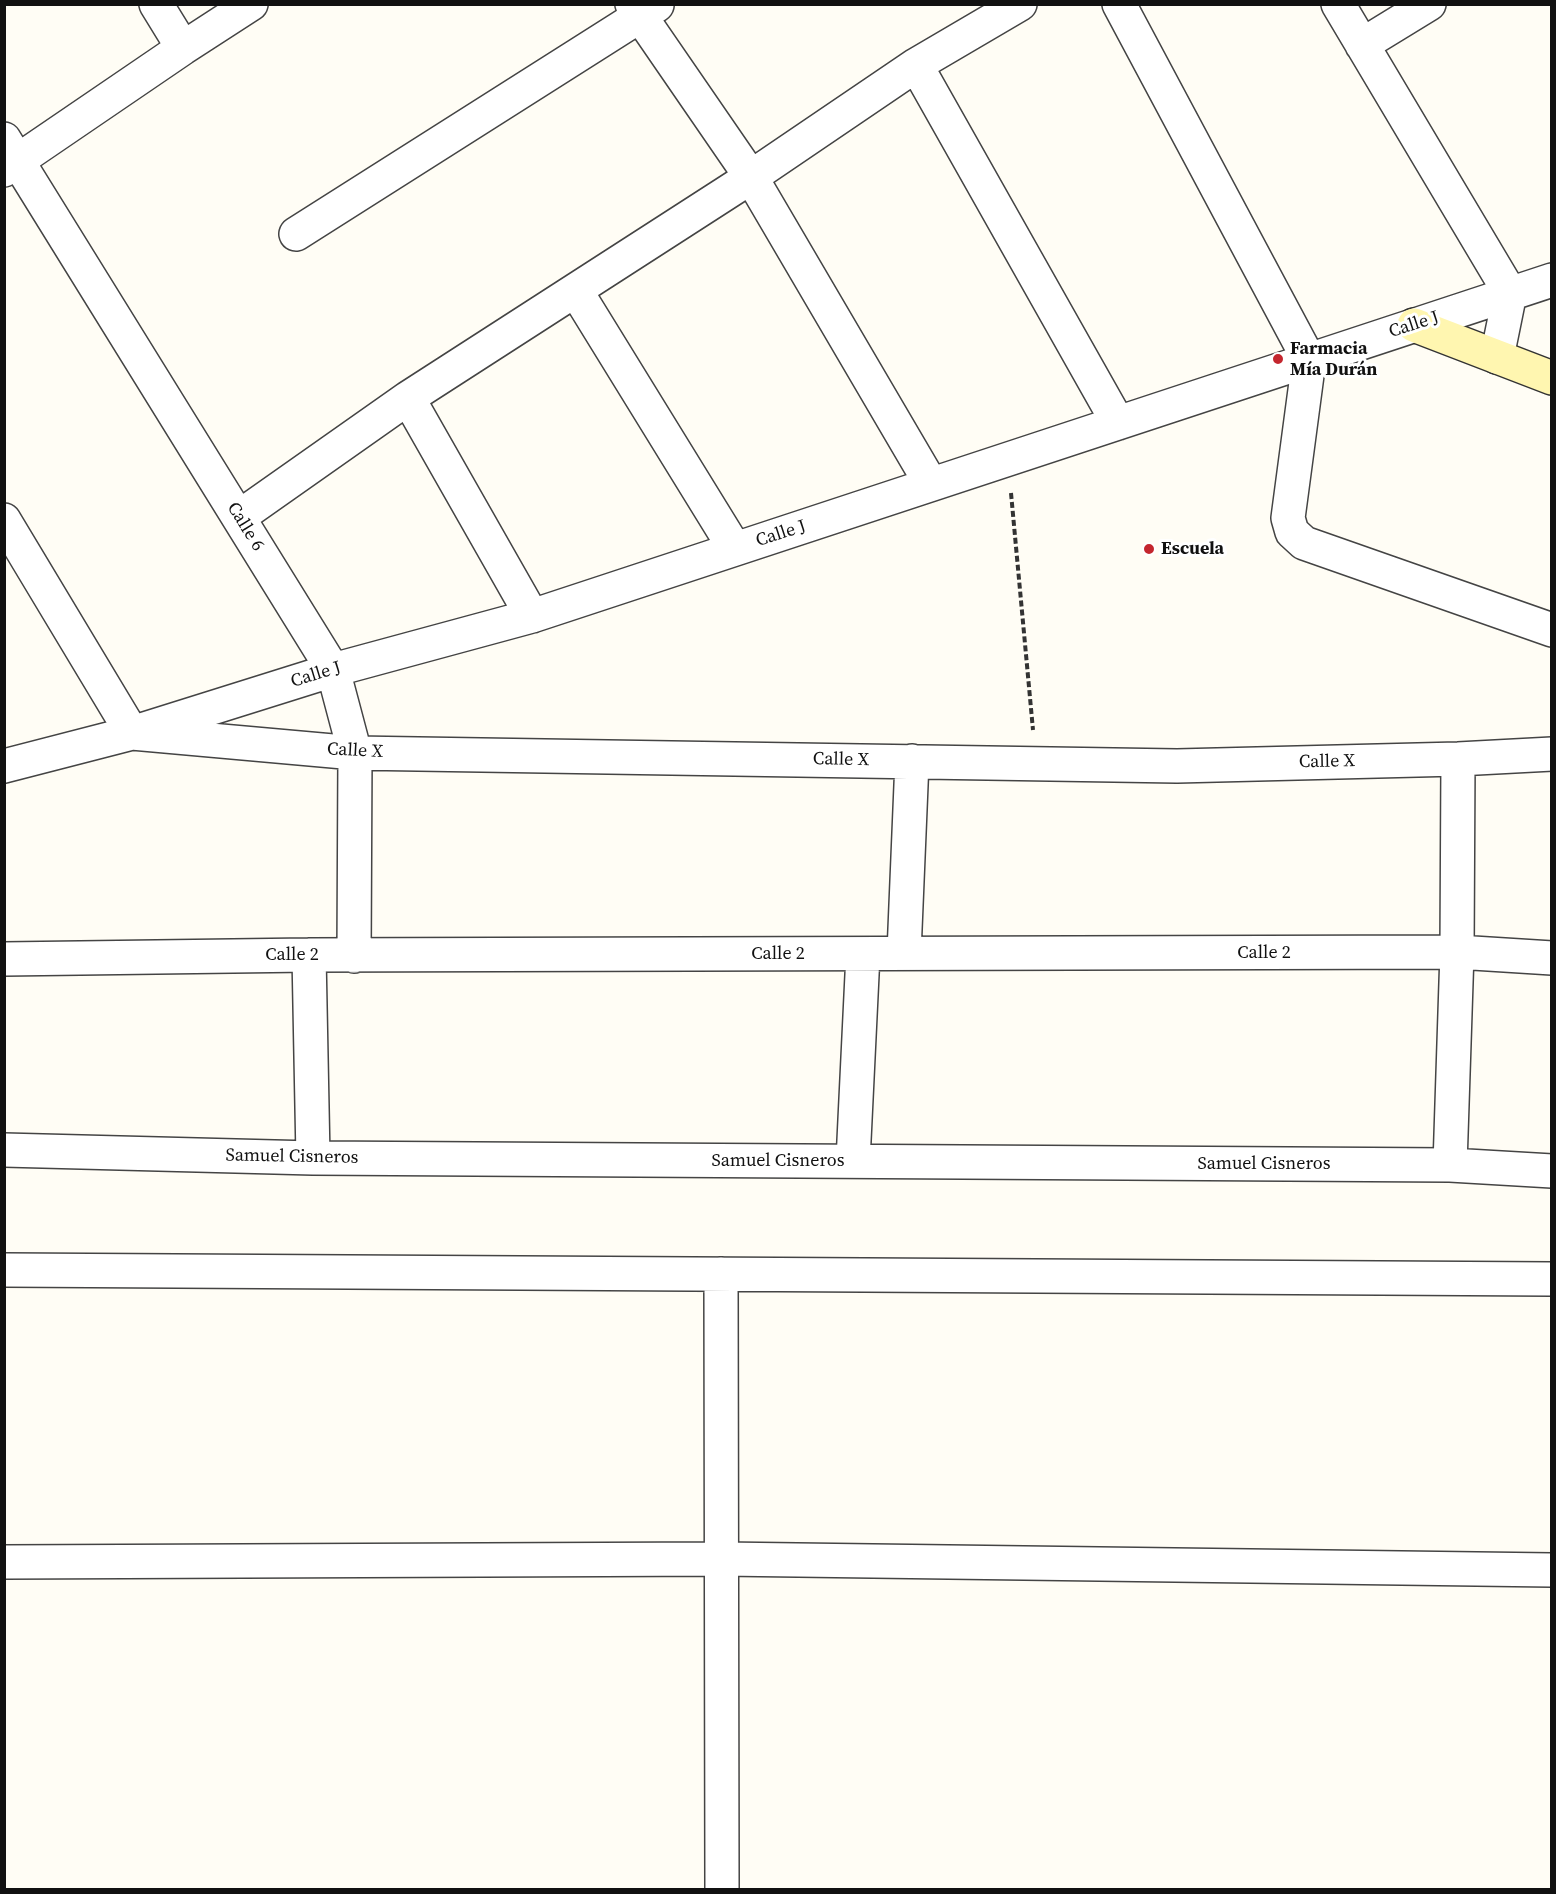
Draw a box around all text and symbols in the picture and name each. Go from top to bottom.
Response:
street label: Calle J [1386,307,1442,343]
place label: Farmacia Mía Durán [1290,338,1377,380]
marker: Farmacia Mía Durán [1271,352,1285,366]
street label: Calle 6 [222,499,268,555]
street label: Calle J [753,516,809,552]
place label: Escuela [1161,538,1224,560]
marker: Escuela [1142,542,1156,556]
street label: Calle J [288,657,344,693]
street label: Calle X [326,739,384,763]
street label: Calle X [813,749,869,771]
street label: Calle X [1299,751,1355,773]
street label: Calle 2 [1237,942,1291,964]
street label: Calle 2 [751,943,805,965]
street label: Calle 2 [265,944,319,966]
street label: Samuel Cisneros [225,1145,359,1169]
street label: Samuel Cisneros [711,1150,845,1172]
street label: Samuel Cisneros [1197,1153,1331,1175]

